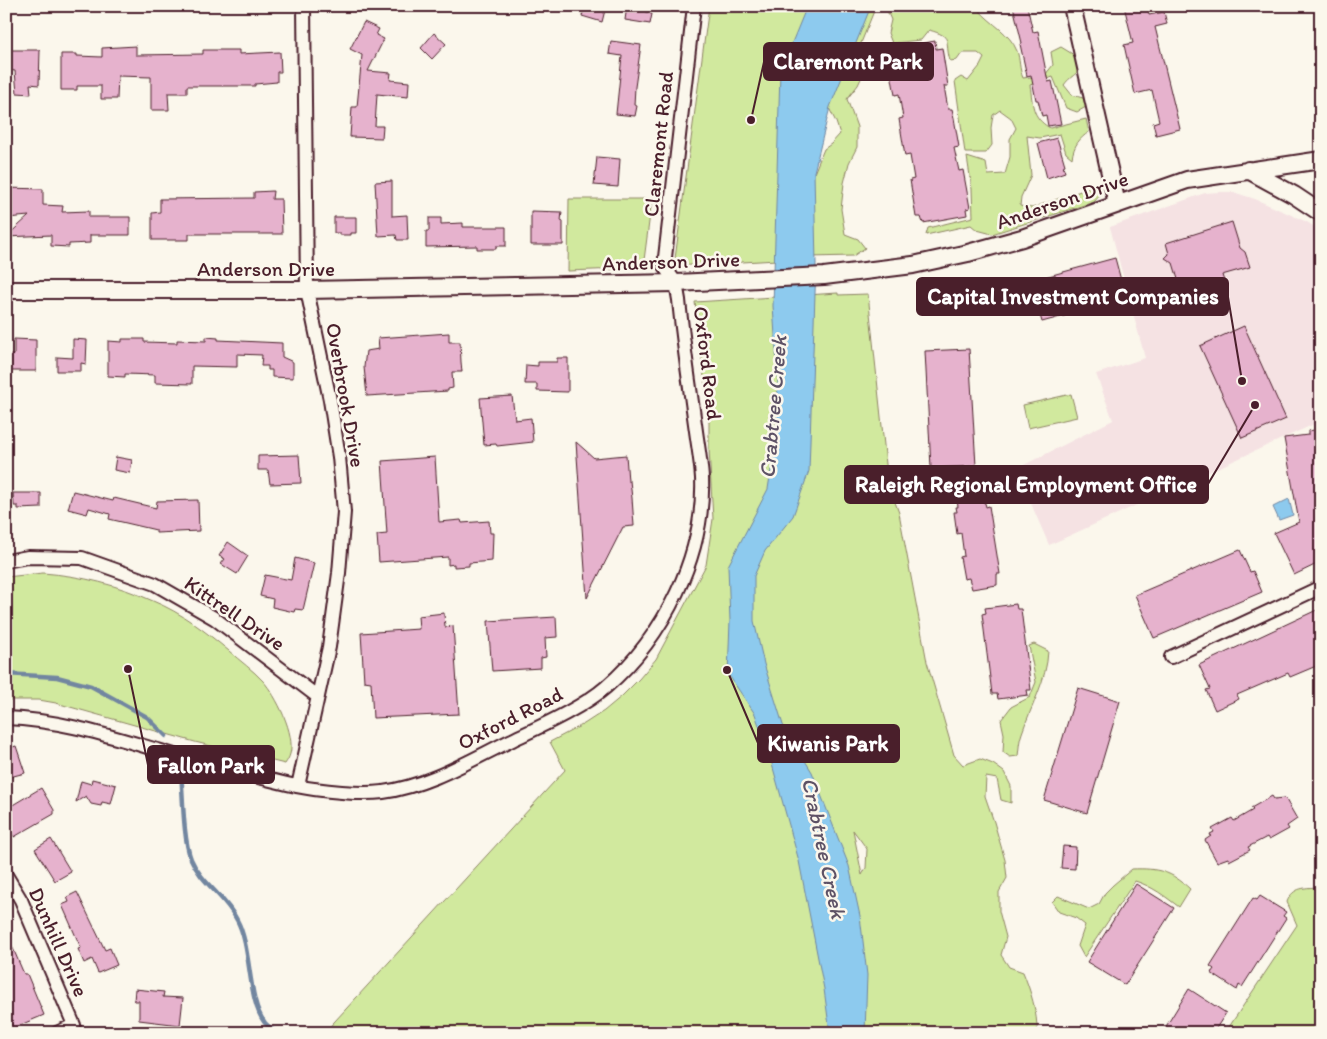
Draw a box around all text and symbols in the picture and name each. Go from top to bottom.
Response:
callout: Claremont Park [764,43,933,80]
text: Claremont Park [773,48,923,75]
street label: Claremont Road [638,69,678,218]
street label: Anderson Drive [993,166,1131,234]
street label: Anderson Drive [602,246,740,276]
street label: Anderson Drive [197,256,335,281]
callout: Capital Investment Companies [917,278,1228,315]
text: Capital Investment Companies [927,283,1219,310]
street label: Oxford Road [689,305,727,421]
street label: Overbrook Drive [321,321,371,469]
water label: Crabtree Creek [753,333,793,480]
callout: Raleigh Regional Employment Office [845,466,1208,503]
text: Raleigh Regional Employment Office [855,471,1197,498]
street label: Kittrell Drive [180,570,290,656]
street label: Oxford Road [453,681,567,755]
callout: Kiwanis Park [758,725,899,762]
text: Kiwanis Park [768,730,889,757]
callout: Fallon Park [148,746,274,783]
text: Fallon Park [158,752,265,779]
water label: Crabtree Creek [796,775,852,923]
street label: Dunhill Drive [24,883,94,1001]

